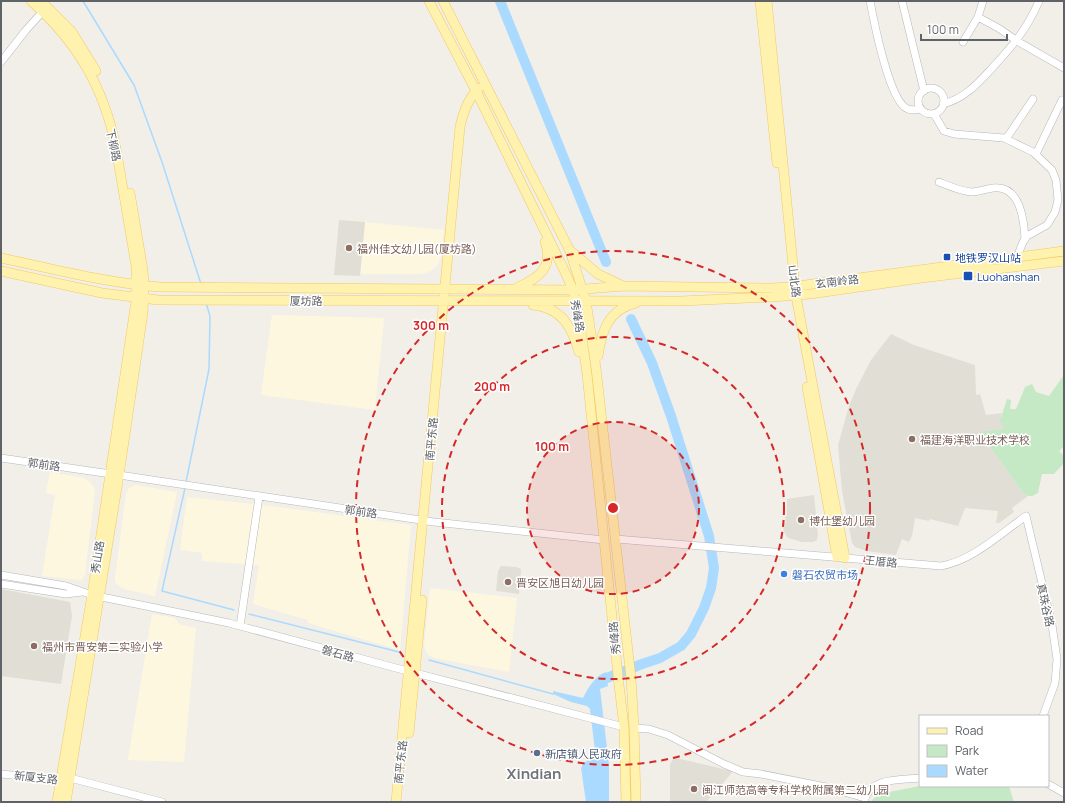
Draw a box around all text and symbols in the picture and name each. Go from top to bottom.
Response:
scale bar [921,16,1007,42]
text: 100 m [927,21,959,38]
street label: 下柳路 [103,127,125,163]
place label: 福州佳文幼儿园(厦坊路) [357,241,476,256]
marker: 福州佳文幼儿园(厦坊路) [344,243,354,253]
place label: 地铁罗汉山站 [955,250,1021,265]
marker: 地铁罗汉山站 [942,252,952,262]
street label: 山北路 [786,264,804,298]
place label: Luohanshan [977,269,1040,284]
marker: Luohanshan [962,270,974,282]
street label: 玄南岭路 [814,271,860,291]
street label: 厦坊路 [290,293,323,308]
street label: 秀峰路 [568,298,588,334]
text: 300 m [413,317,449,334]
text: 200 m [474,378,510,395]
street label: 南平东路 [422,416,440,462]
place label: 福建海洋职业技术学校 [920,432,1030,447]
marker: 福建海洋职业技术学校 [907,434,917,444]
text: 100 m [535,438,569,455]
street label: 郭前路 [27,454,61,474]
street label: 郭前路 [344,501,378,521]
centre of rings [606,501,620,515]
place label: 博仕堡幼儿园 [809,513,875,528]
marker: 博仕堡幼儿园 [796,515,806,525]
street label: 秀山路 [87,540,107,574]
street label: 王厝路 [864,552,898,570]
place label: 磐石农贸市场 [792,567,858,582]
marker: 磐石农贸市场 [779,569,789,579]
place label: 晋安区旭日幼儿园 [516,575,604,590]
marker: 晋安区旭日幼儿园 [503,577,513,587]
street label: 真珠谷路 [1034,582,1058,628]
street label: 秀峰路 [605,621,623,655]
place label: 福州市晋安第二实验小学 [42,639,163,654]
marker: 福州市晋安第二实验小学 [29,641,39,651]
street label: 磐石路 [320,641,356,665]
legend [919,715,1049,787]
text: Road [955,722,983,739]
street label: 南平东路 [390,739,410,785]
text: Park [955,742,980,759]
place label: 新店镇人民政府 [545,746,622,761]
marker: 新店镇人民政府 [532,748,542,758]
text: Water [955,762,989,779]
district label: Xindian [507,763,561,784]
street label: 新厦支路 [13,767,59,787]
place label: 闽江师范高等专科学校附属第二幼儿园 [702,782,889,797]
marker: 闽江师范高等专科学校附属第二幼儿园 [689,784,699,794]

